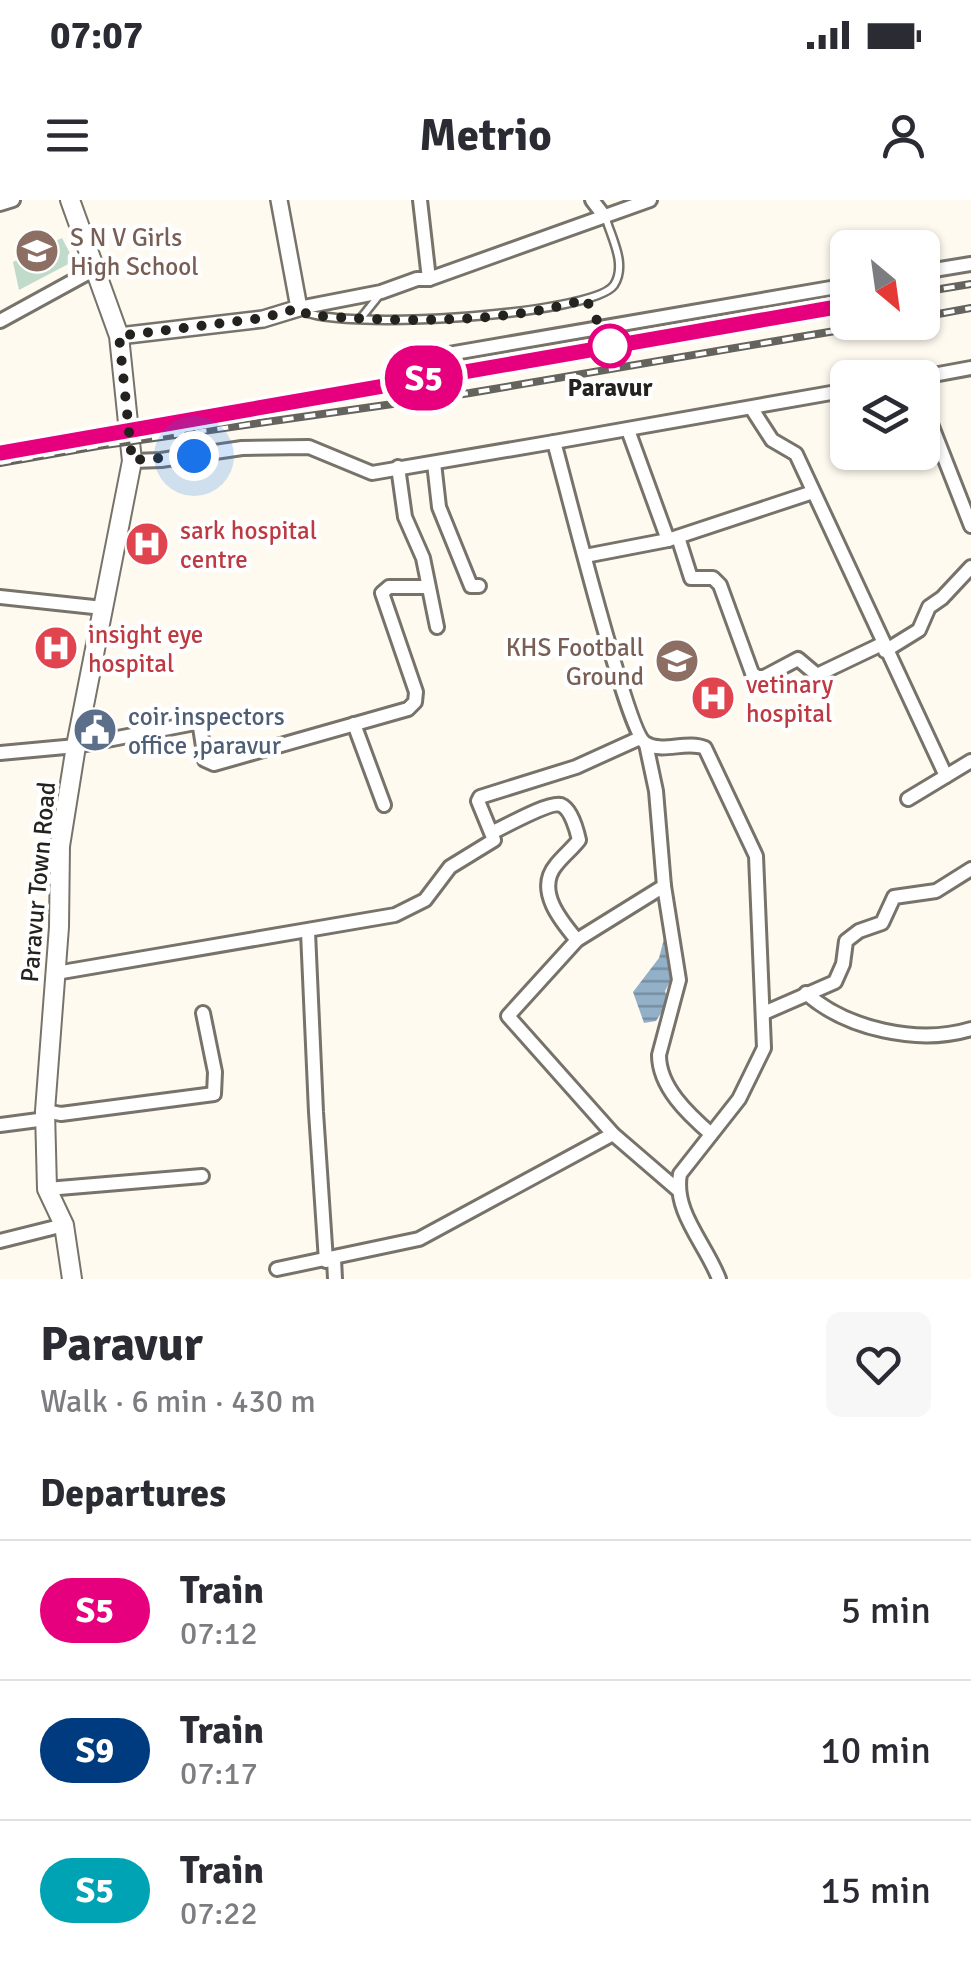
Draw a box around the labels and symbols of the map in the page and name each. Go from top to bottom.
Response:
place label: S N V Girls High School [70,222,199,282]
school or university icon: S N V Girls High School [14,228,60,274]
north arrow [830,230,940,340]
marker: Paravur [589,325,631,367]
line badge: S5 [379,346,469,410]
place label: Paravur [568,372,652,403]
your location [169,431,219,481]
place label: sark hospital centre [180,515,317,575]
hospital icon: sark hospital centre [124,521,170,567]
place label: insight eye hospital [88,619,203,679]
hospital icon: insight eye hospital [33,625,79,671]
place label: KHS Football Ground [506,632,644,692]
school or university icon: KHS Football Ground [654,638,700,684]
place label: vetinary hospital [746,669,833,729]
hospital icon: vetinary hospital [690,675,736,721]
place label: coir inspectors office ,paravur [128,701,285,761]
public building icon: coir inspectors office ,paravur [72,707,118,753]
street label: Paravur Town Road [14,781,62,983]

